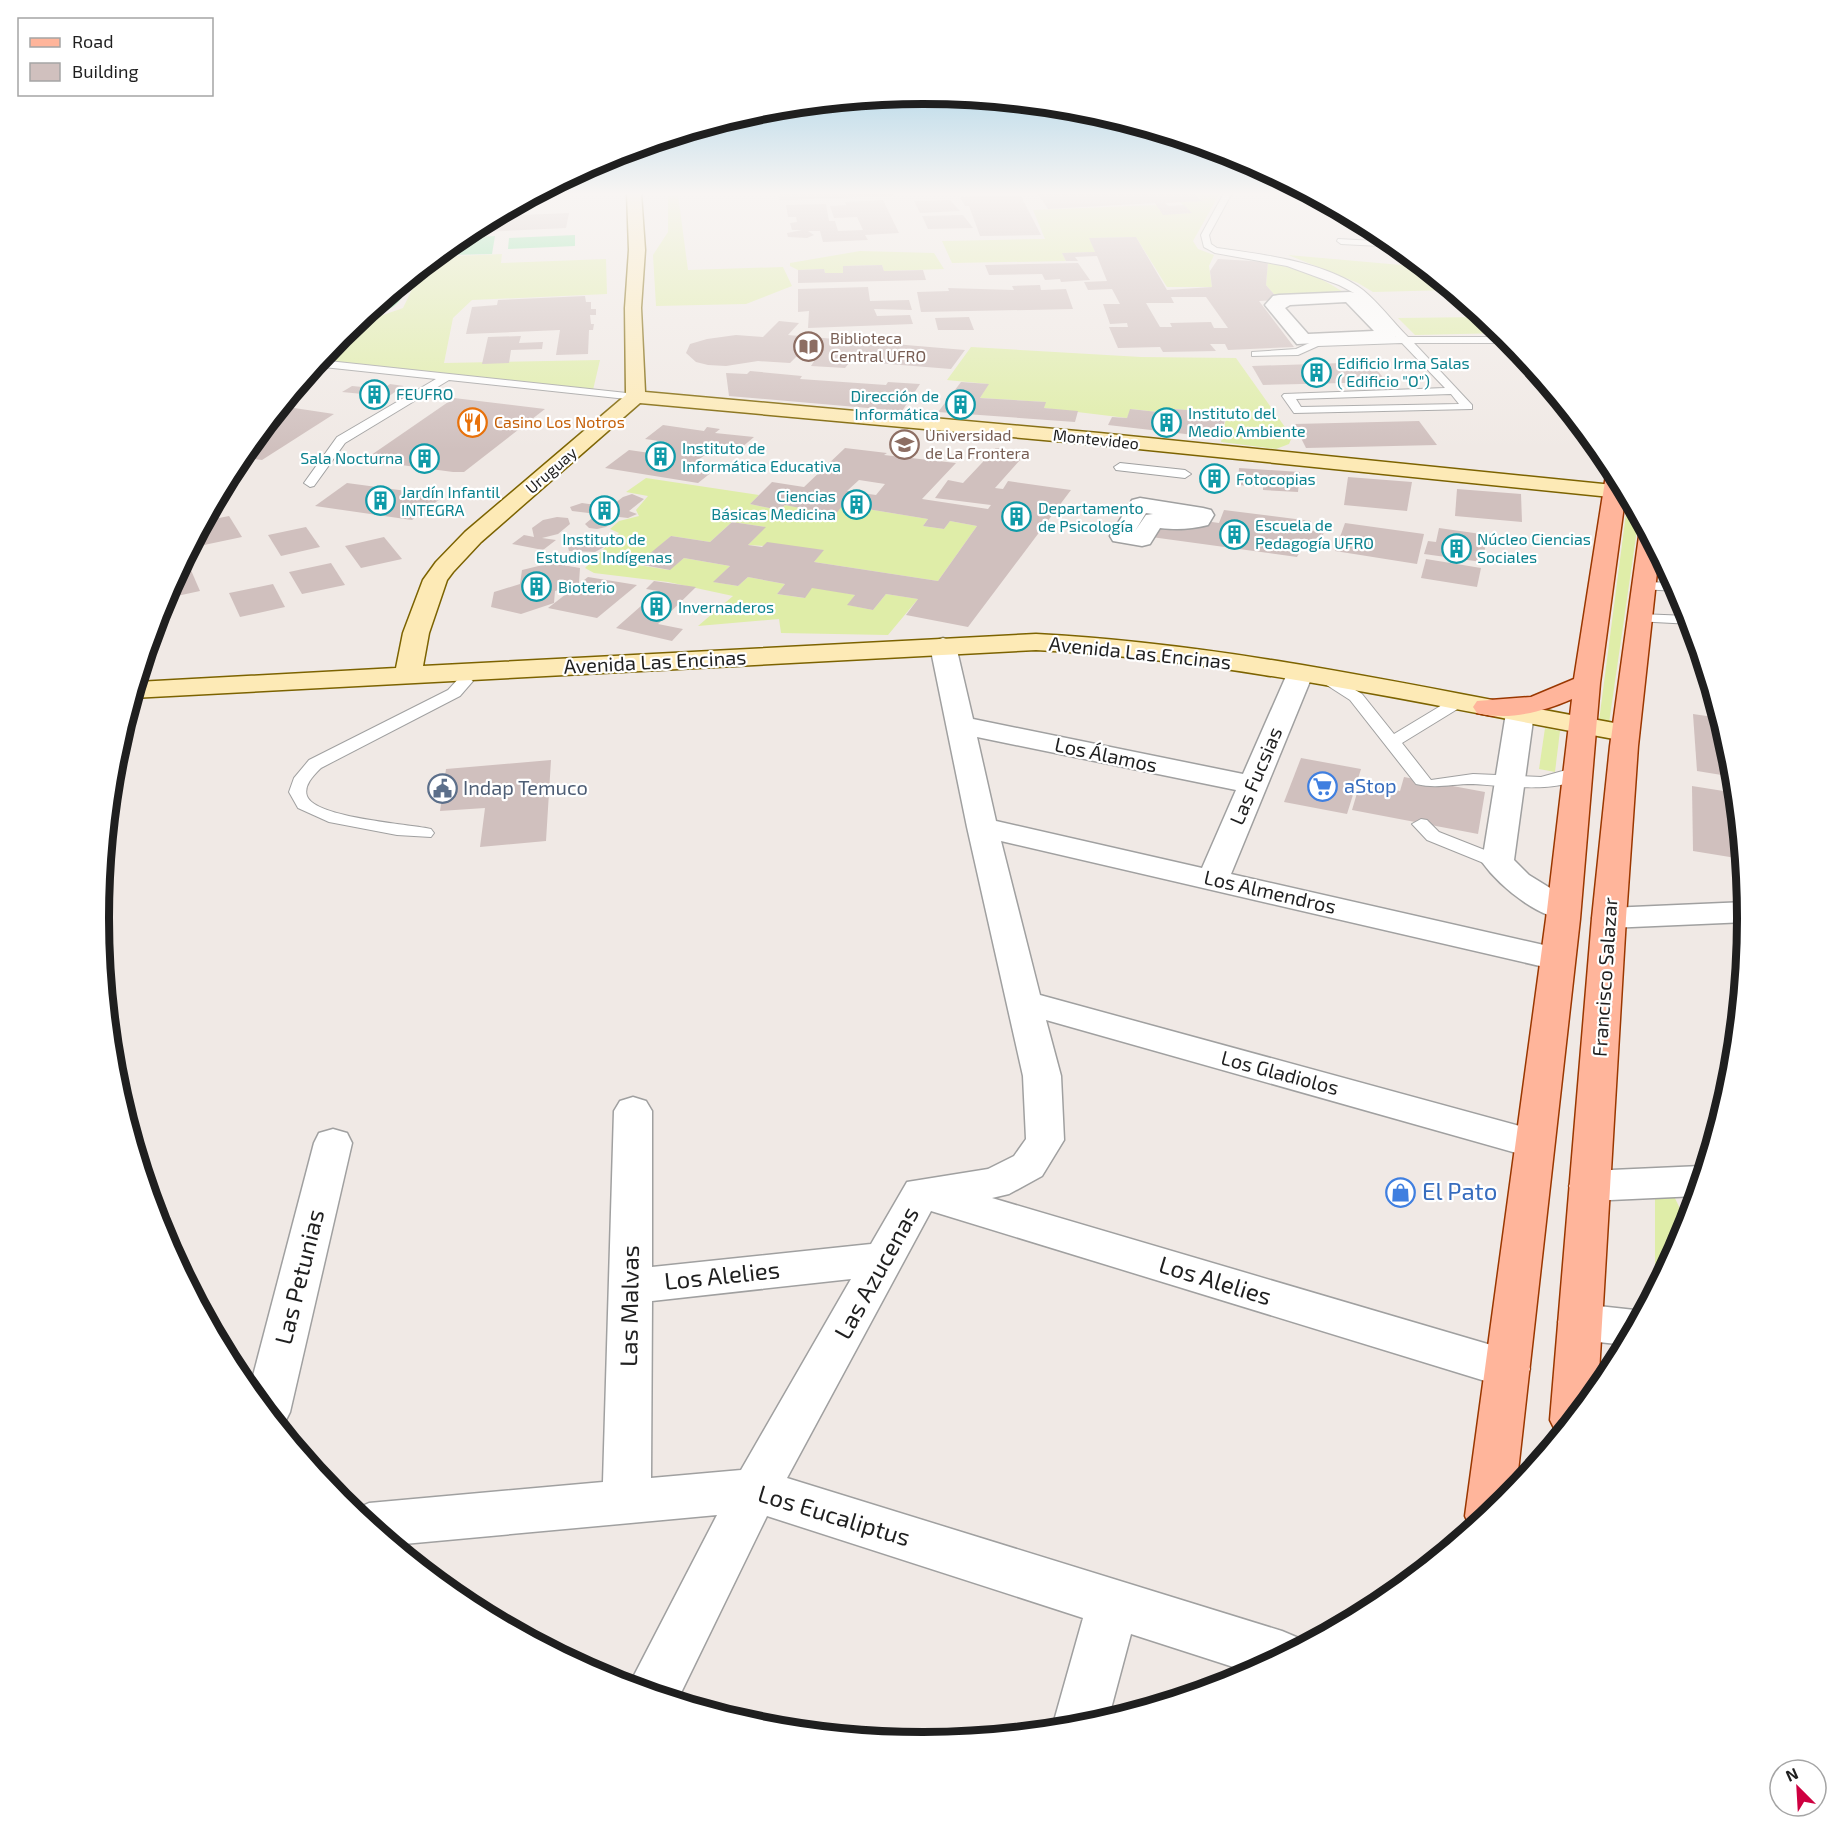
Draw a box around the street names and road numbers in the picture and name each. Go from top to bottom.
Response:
street label: Montevideo [1052,425,1140,452]
street label: Uruguay [521,442,581,497]
street label: Avenida Las Encinas [1048,631,1232,674]
street label: Avenida Las Encinas [563,644,747,678]
street label: Las Fucsias [1224,723,1286,828]
street label: Los Álamos [1053,731,1160,777]
street label: Los Almendros [1202,864,1339,918]
street label: Francisco Salazar [1586,896,1622,1057]
street label: Los Gladiolos [1219,1045,1342,1099]
street label: Las Azucenas [827,1201,924,1344]
street label: Las Petunias [268,1206,329,1347]
street label: Las Malvas [613,1245,644,1367]
street label: Los Alelies [1156,1249,1275,1310]
street label: Los Alelies [663,1254,781,1295]
street label: Los Eucaliptus [755,1478,914,1551]

